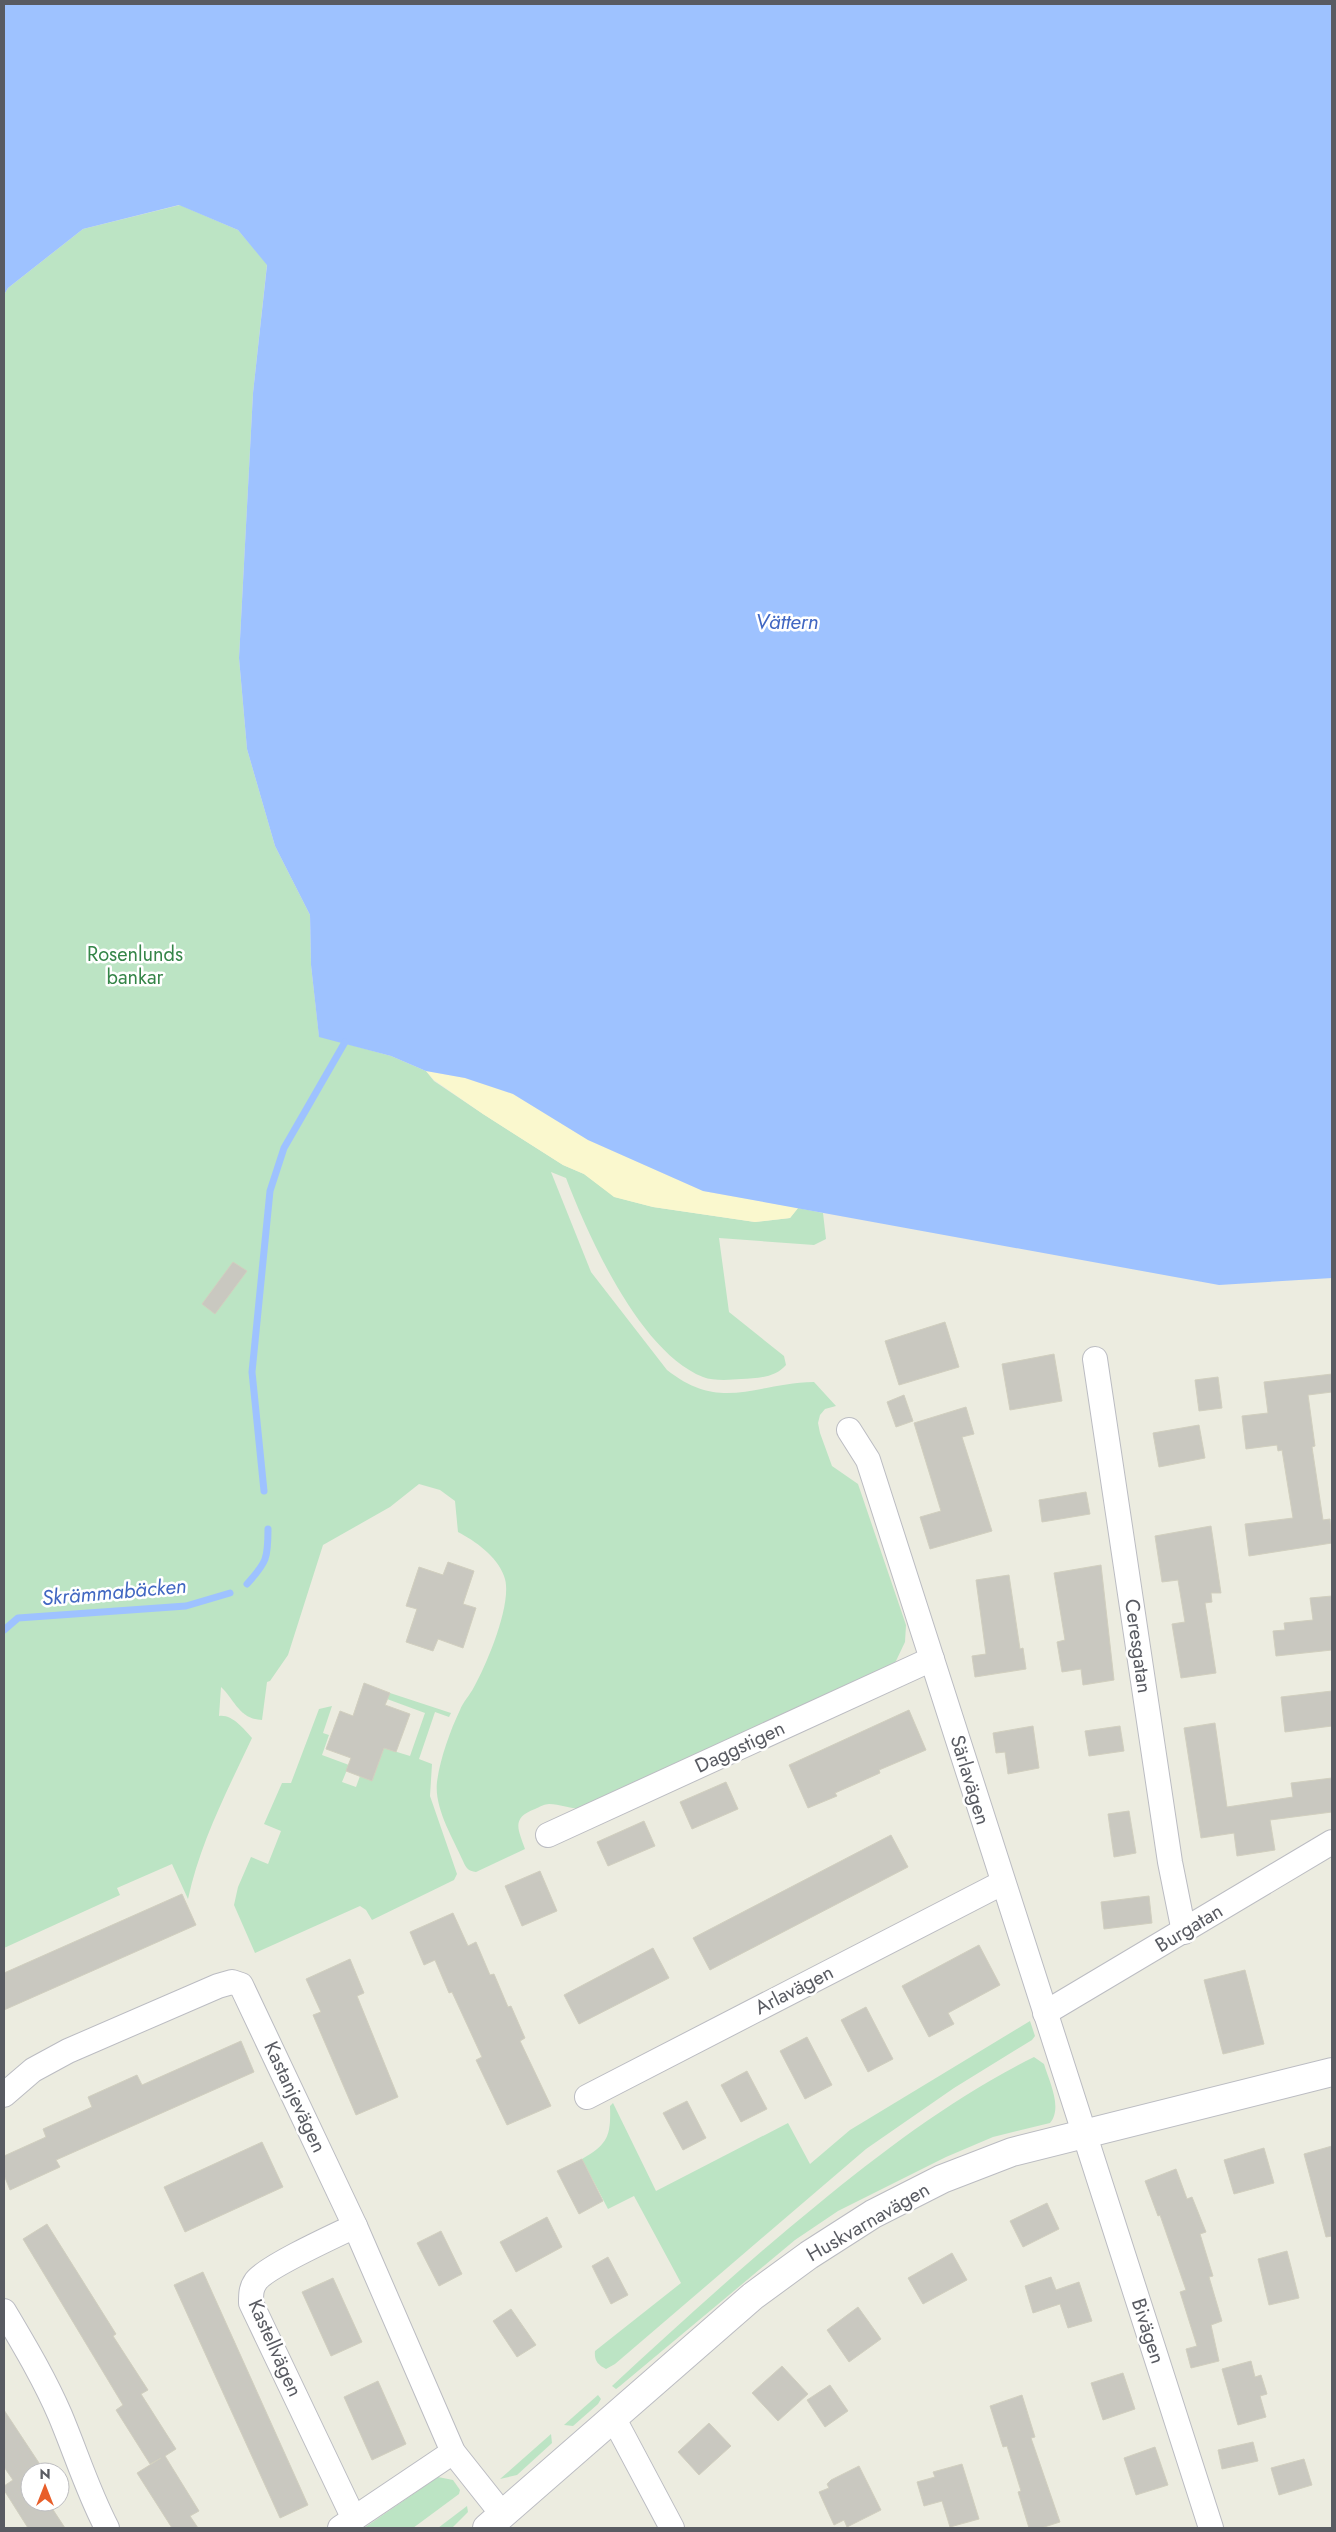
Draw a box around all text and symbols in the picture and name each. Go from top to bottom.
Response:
water label: Vättern [755,607,819,637]
park label: Rosenlunds bankar [87,940,183,992]
water label: Skrämmabäcken [40,1571,188,1613]
street label: Ceresgatan [1117,1597,1159,1695]
street label: Daggstigen [690,1714,790,1780]
street label: Särlavägen [943,1732,997,1828]
street label: Burgatan [1150,1896,1228,1960]
street label: Arlavägen [750,1958,838,2022]
street label: Kastanjevägen [257,2037,333,2157]
street label: Huskvarnavägen [801,2175,935,2269]
street label: Kastellvägen [241,2295,309,2401]
street label: Bivägen [1124,2295,1172,2367]
north arrow [20,2462,70,2512]
text: N [39,2464,51,2484]

